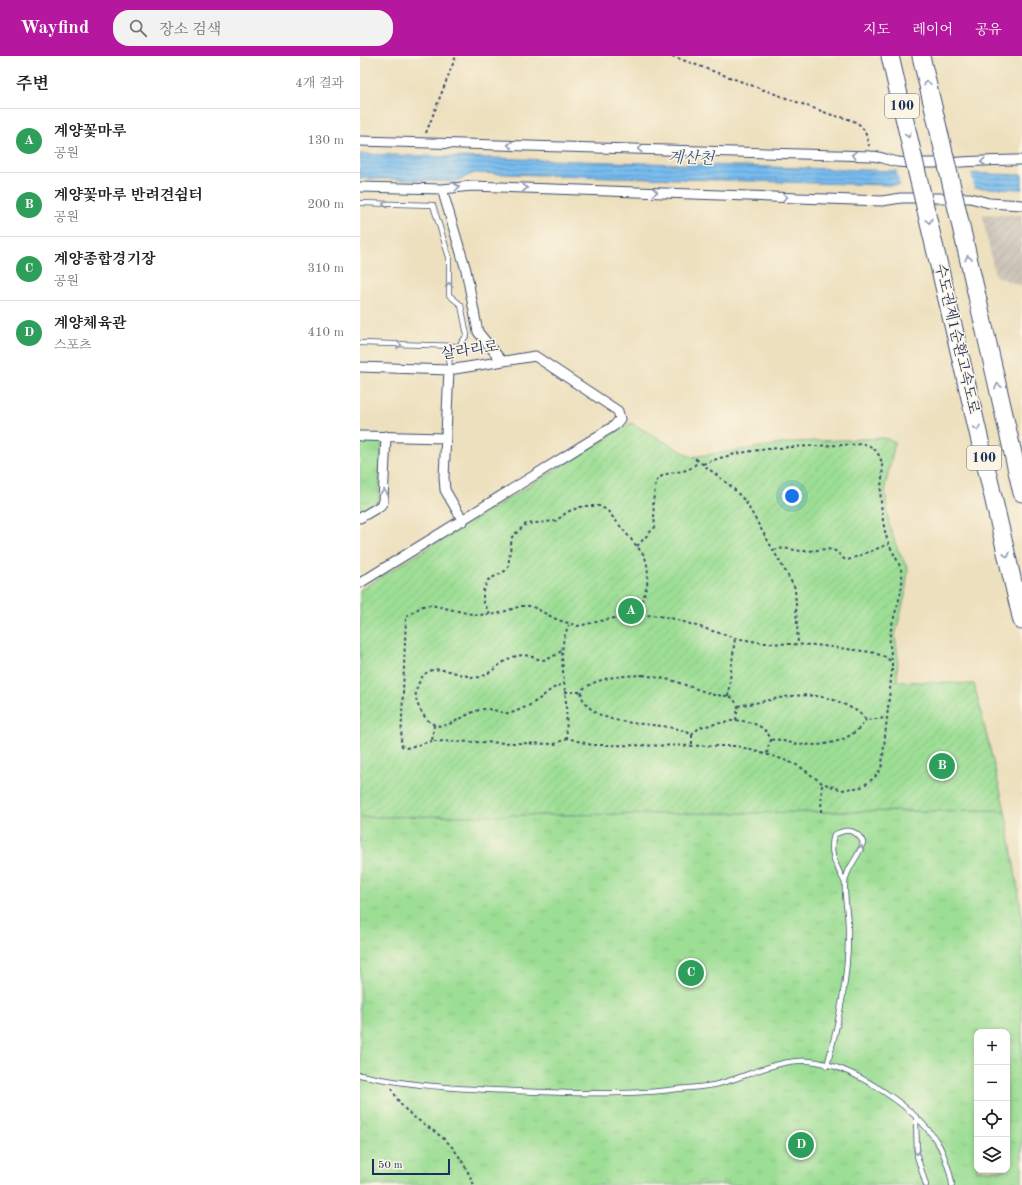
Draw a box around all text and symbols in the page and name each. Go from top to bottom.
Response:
search box [113,10,393,46]
icon: search [127,17,149,39]
text: Wayfind [20,19,89,38]
text: 장소 검색 [159,23,221,38]
text: 지도 [863,23,890,37]
text: 레이어 [912,23,953,37]
text: 공유 [975,23,1002,37]
text: 주변 [16,76,49,93]
text: 4개 결과 [295,77,344,90]
one-way arrow [923,80,932,87]
road number: 100 [885,94,919,118]
text: 계양꽃마루 [54,125,126,140]
one-way arrow [904,132,912,138]
text: A [24,134,34,147]
text: 130 m [307,134,344,147]
one-way arrow [507,141,513,149]
one-way arrow [637,145,643,153]
text: 공원 [54,147,79,160]
water label: 계산천 [668,148,716,168]
one-way arrow [851,151,857,159]
one-way arrow [980,157,986,166]
one-way arrow [454,183,460,192]
one-way arrow [522,183,528,192]
one-way arrow [652,188,658,197]
text: 계양꽃마루 반려견쉼터 [54,189,203,204]
one-way arrow [782,193,788,201]
text: B [24,198,34,211]
text: 200 m [307,198,344,211]
one-way arrow [382,200,388,208]
text: 공원 [54,211,79,224]
one-way arrow [924,217,933,224]
text: 계양종합경기장 [54,253,155,268]
one-way arrow [964,255,972,261]
text: C [25,262,33,275]
text: 310 m [307,262,344,275]
street label: 수도권제1순환고속도로 [931,262,983,416]
text: 공원 [54,275,79,288]
one-way arrow [445,282,453,288]
text: 계양체육관 [54,317,126,332]
text: D [24,326,34,339]
text: 410 m [307,326,344,339]
street label: 살라리로 [440,337,500,362]
text: 스포츠 [54,339,92,352]
one-way arrow [396,340,402,349]
one-way arrow [994,383,1002,390]
one-way arrow [973,425,981,431]
road number: 100 [967,446,1001,470]
your location [782,486,802,506]
one-way arrow [380,489,389,495]
one-way arrow [1002,552,1010,558]
pin: A [618,596,644,626]
pin: B [929,751,955,781]
one-way arrow [856,845,865,852]
pin: C [678,958,704,988]
map controls [974,1029,1010,1173]
button: + [974,1029,1010,1065]
button: − [974,1065,1010,1101]
button: locate [974,1101,1010,1137]
pin: D [788,1130,814,1160]
button: layers [974,1137,1010,1173]
one-way arrow [913,1149,922,1155]
scale bar [372,1157,450,1176]
text: 50 m [378,1160,403,1171]

